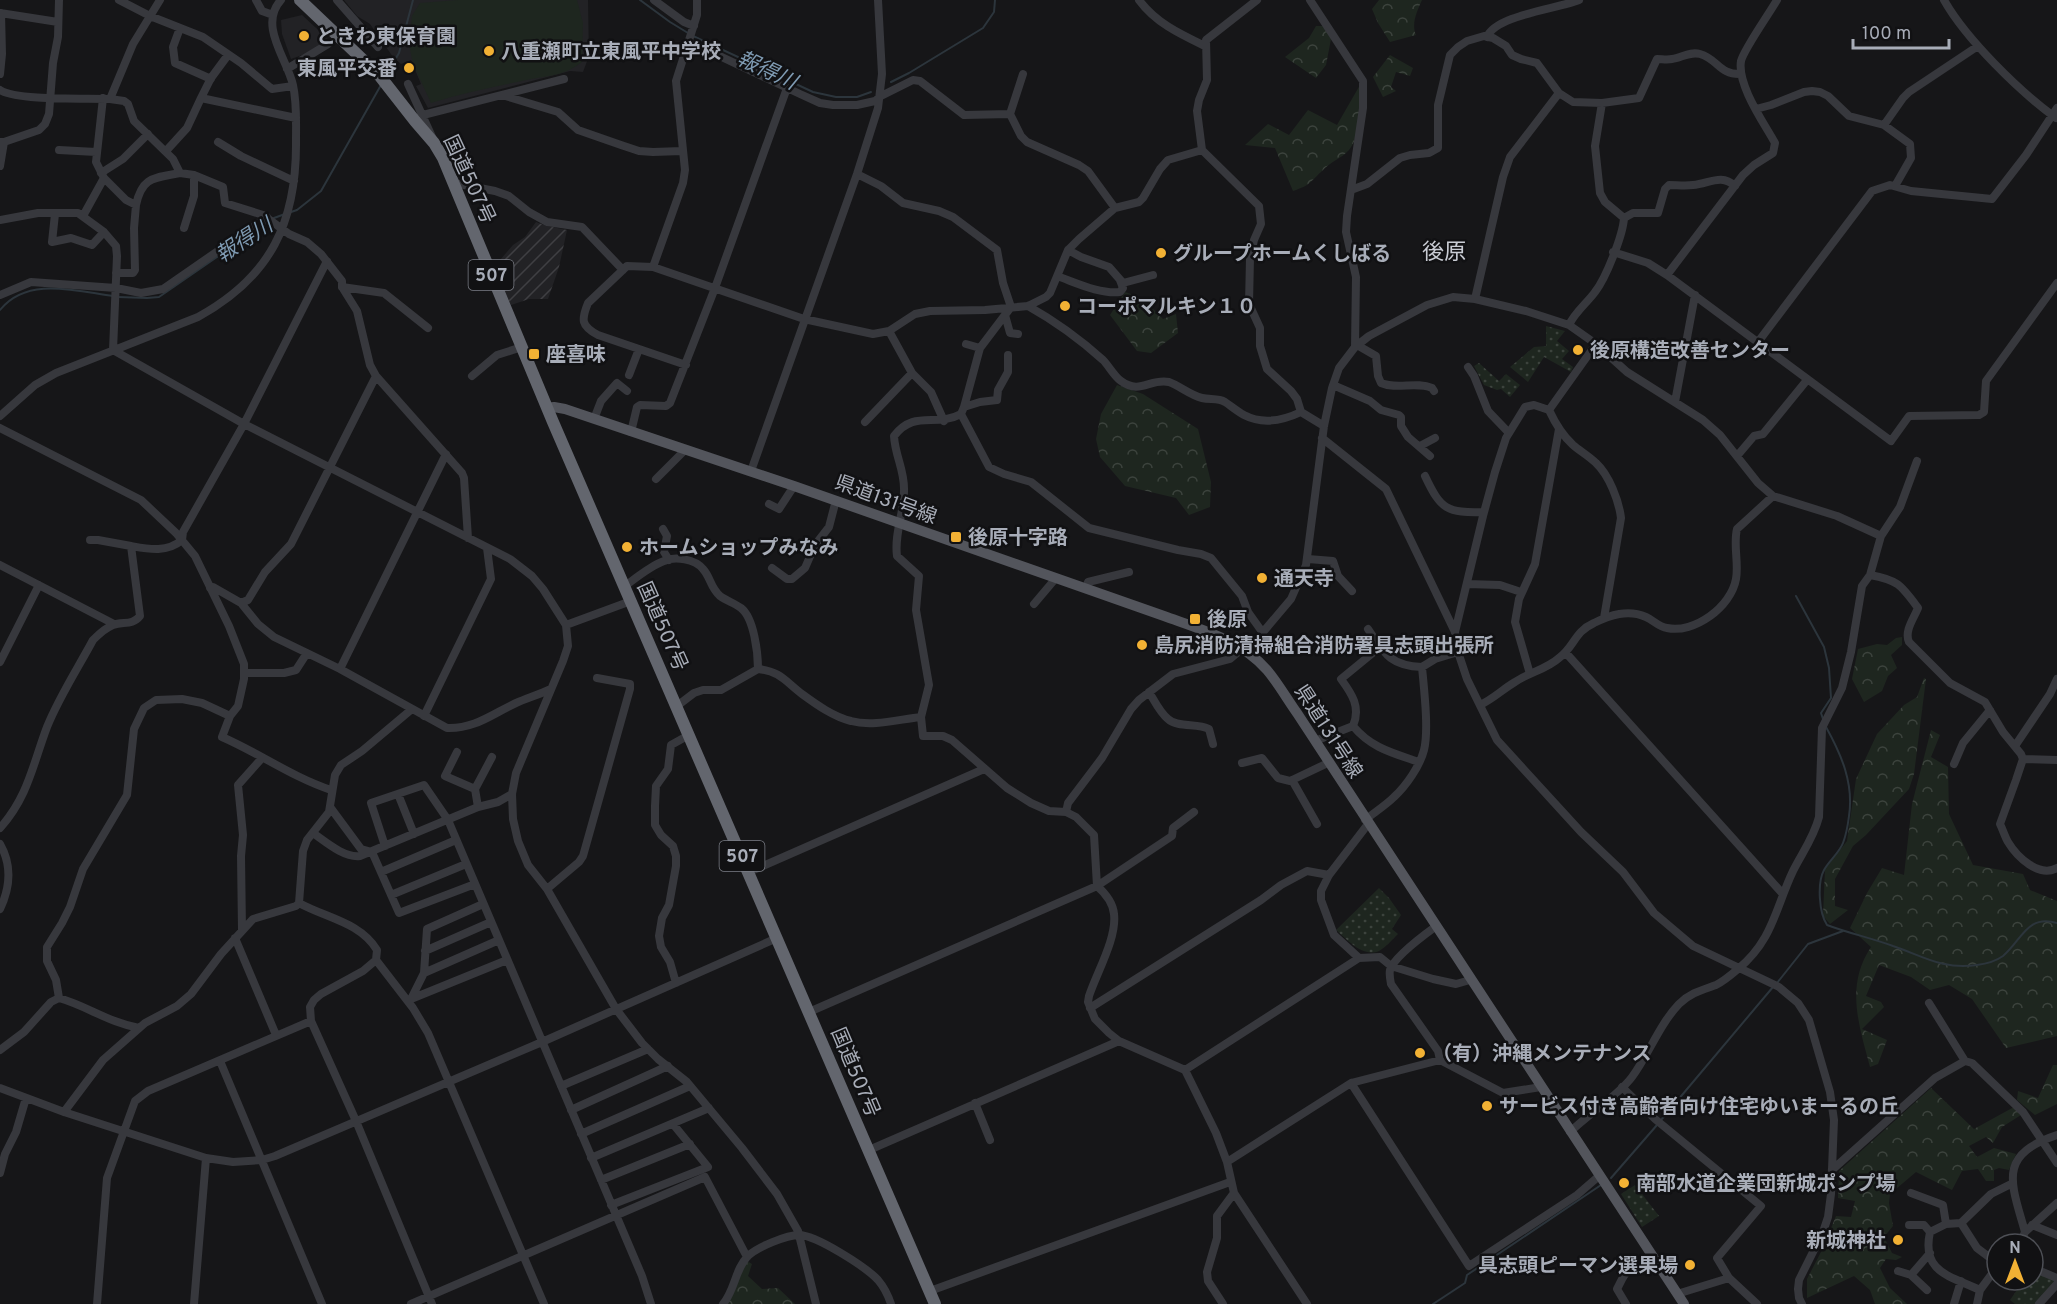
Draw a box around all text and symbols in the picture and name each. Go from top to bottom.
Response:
scale bar [1853,12,1949,50]
text: 100 m [1862,23,1911,46]
place label: ときわ東保育園 [316,25,456,51]
marker: ときわ東保育園 [297,29,311,43]
place label: 八重瀬町立東風平中学校 [501,40,721,66]
marker: 八重瀬町立東風平中学校 [482,44,496,58]
water label: 報得川 [732,46,802,98]
place label: 東風平交番 [297,57,397,83]
marker: 東風平交番 [402,61,416,75]
street label: 国道507号 [436,131,500,228]
water label: 報得川 [211,212,280,270]
district label: 後原 [1422,240,1466,267]
place label: グループホームくしばる [1173,242,1391,268]
marker: グループホームくしばる [1154,246,1168,260]
road number: 507 [468,260,514,290]
place label: コーポマルキン１０ [1077,295,1256,321]
marker: コーポマルキン１０ [1058,299,1072,313]
place label: 後原構造改善センター [1590,339,1790,365]
place label: 座喜味 [546,343,606,369]
marker: 後原構造改善センター [1571,343,1585,357]
marker: 座喜味 [527,347,541,361]
street label: 県道131号線 [831,470,940,531]
place label: 後原十字路 [968,526,1068,552]
marker: 後原十字路 [949,530,963,544]
place label: ホームショップみなみ [639,536,838,562]
marker: ホームショップみなみ [620,540,634,554]
place label: 通天寺 [1274,567,1334,593]
marker: 通天寺 [1255,571,1269,585]
street label: 国道507号 [630,578,692,676]
place label: 後原 [1207,608,1247,634]
marker: 後原 [1188,612,1202,626]
place label: 島尻消防清掃組合消防署具志頭出張所 [1154,634,1494,660]
marker: 島尻消防清掃組合消防署具志頭出張所 [1135,638,1149,652]
street label: 県道131号線 [1287,680,1367,784]
road number: 507 [720,841,764,871]
street label: 国道507号 [824,1024,885,1122]
place label: （有）沖縄メンテナンス [1432,1042,1652,1068]
marker: （有）沖縄メンテナンス [1413,1046,1427,1060]
place label: サービス付き高齢者向け住宅ゆいまーるの丘 [1499,1095,1899,1121]
marker: サービス付き高齢者向け住宅ゆいまーるの丘 [1480,1099,1494,1113]
place label: 南部水道企業団新城ポンプ場 [1636,1172,1895,1198]
marker: 南部水道企業団新城ポンプ場 [1617,1176,1631,1190]
place label: 新城神社 [1806,1229,1886,1255]
north arrow [1985,1232,2045,1292]
marker: 新城神社 [1891,1233,1905,1247]
text: N [2009,1239,2021,1259]
place label: 具志頭ピーマン選果場 [1478,1254,1678,1280]
marker: 具志頭ピーマン選果場 [1683,1258,1697,1272]

